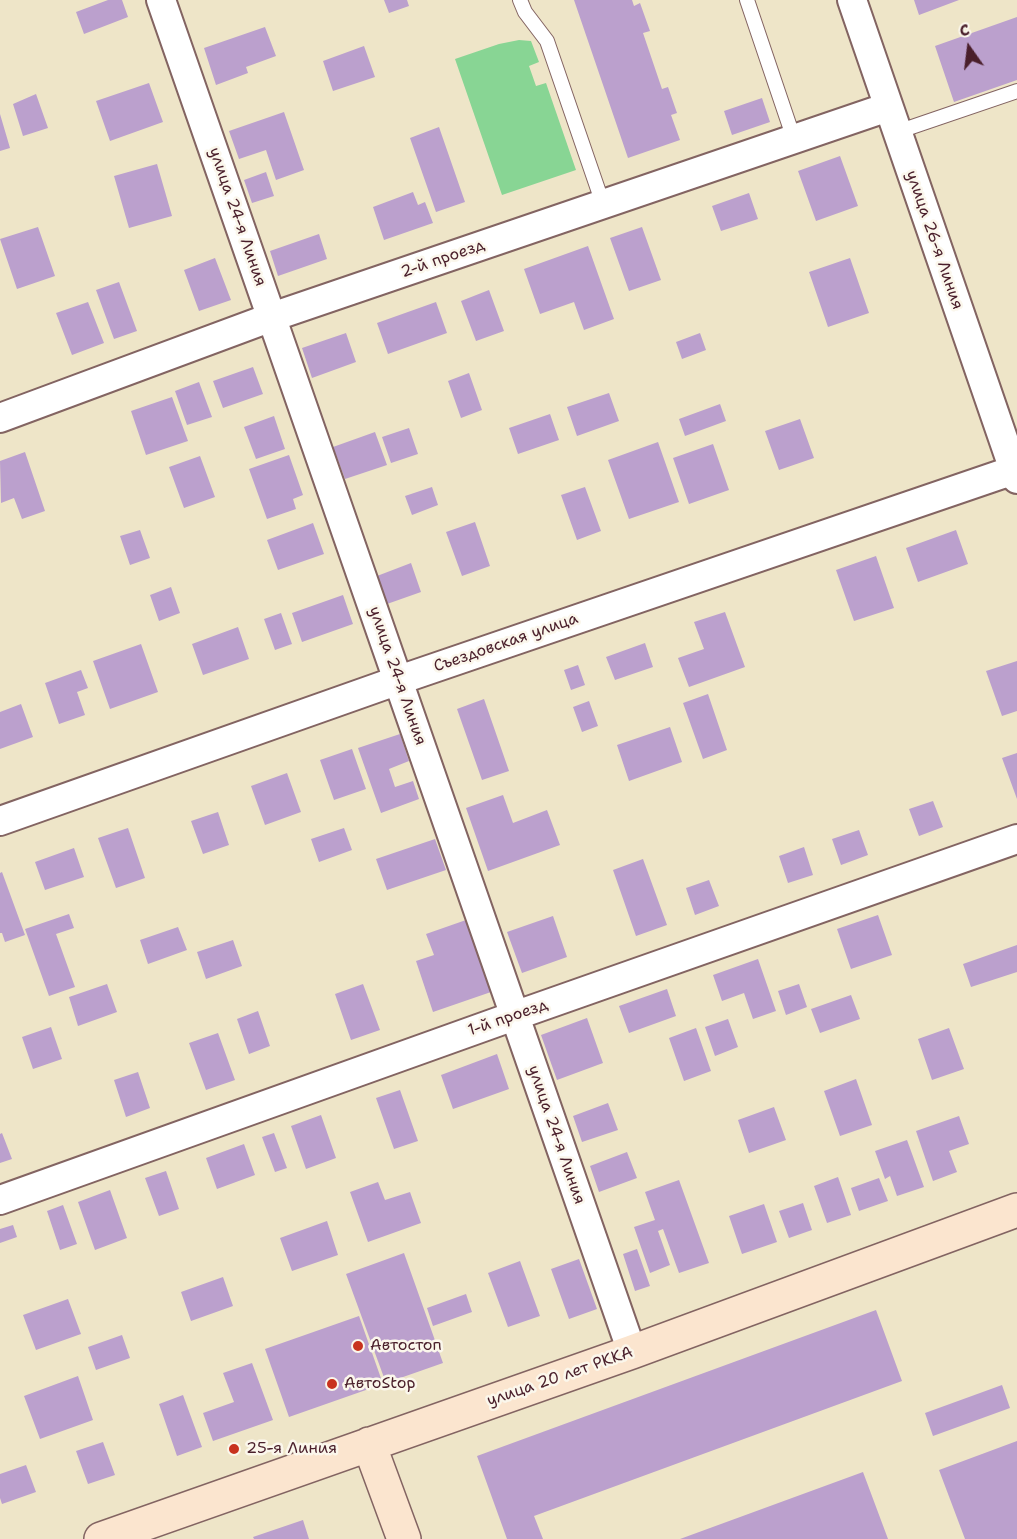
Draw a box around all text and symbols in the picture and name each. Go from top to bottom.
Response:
north arrow [939,18,999,78]
text: С [957,19,972,41]
street label: улица 24-я Линия [204,145,270,289]
street label: улица 26-я Линия [901,168,967,312]
street label: 2-й проезд [399,236,487,282]
street label: улица 24-я Линия [364,604,430,748]
street label: Съездовская улица [431,609,581,677]
street label: 1-й проезд [465,995,551,1041]
street label: улица 24-я Линия [523,1063,589,1207]
place label: Автостоп [370,1336,442,1356]
marker: Автостоп [351,1339,365,1353]
street label: улица 20 лет РККА [485,1343,635,1411]
place label: АвтоStop [344,1374,415,1394]
marker: АвтоStop [325,1377,339,1391]
place label: 25-я Линия [246,1439,337,1459]
marker: 25-я Линия [227,1442,241,1456]

